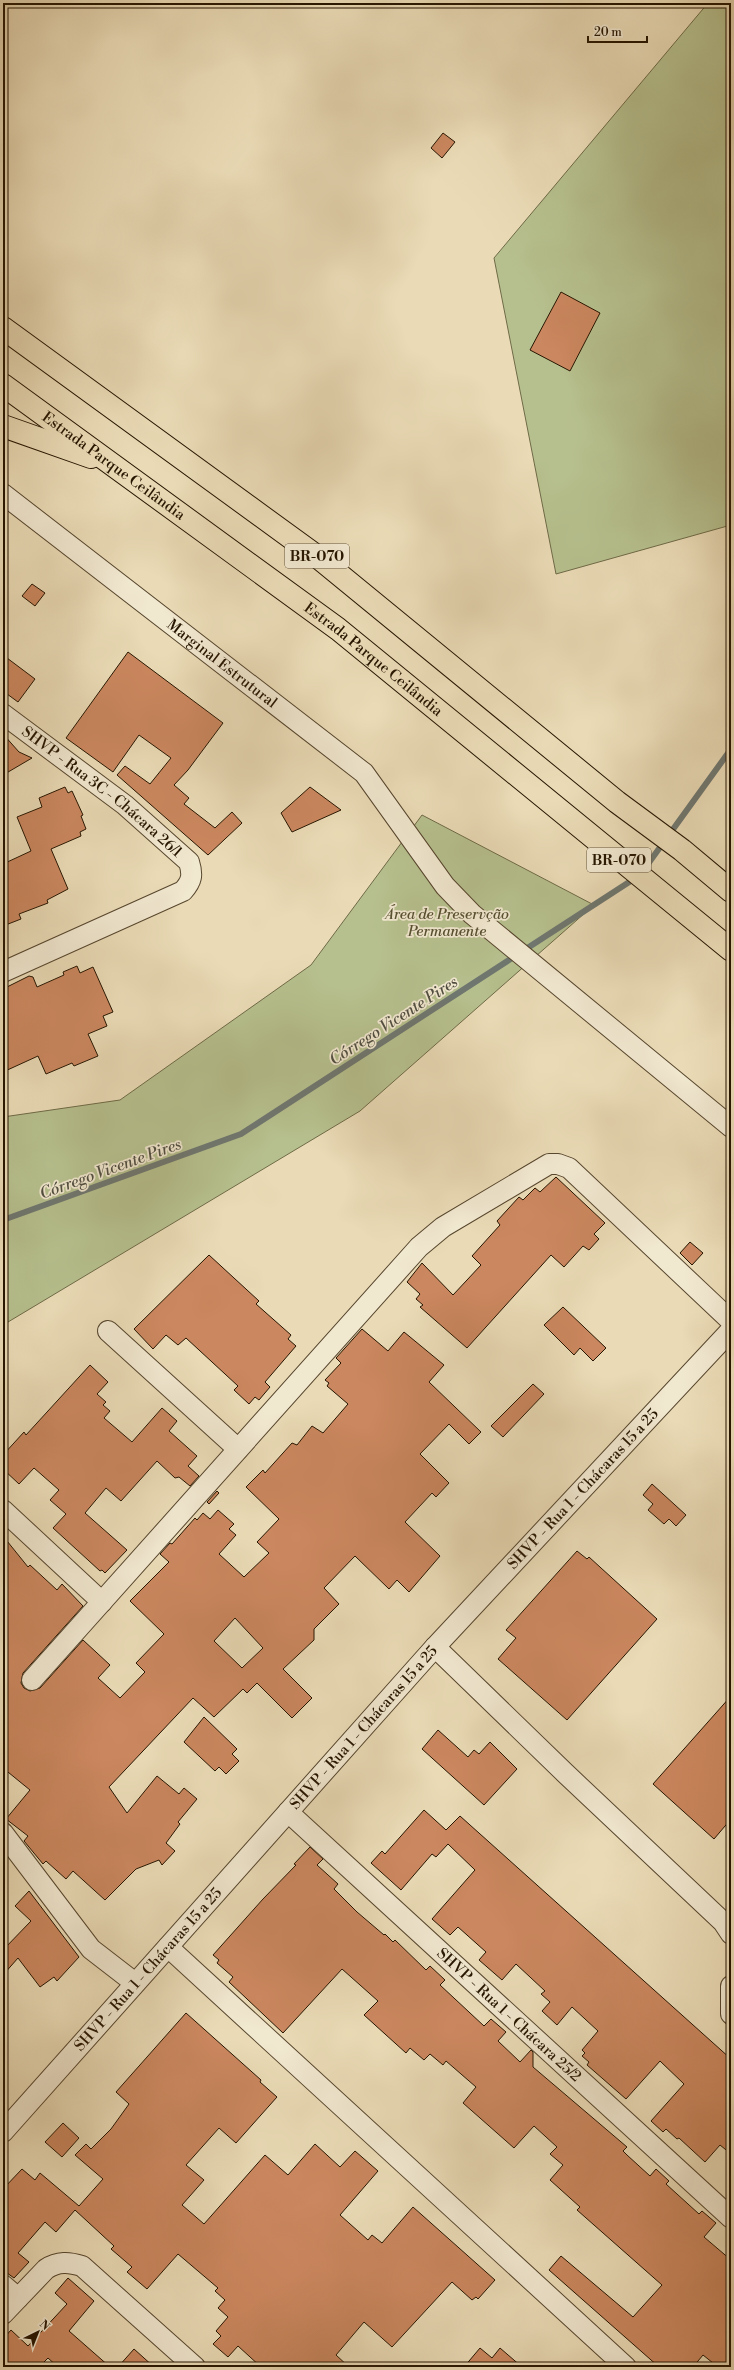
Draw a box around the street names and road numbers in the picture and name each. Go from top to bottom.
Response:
street label: Estrada Parque Ceilândia [38,408,189,525]
road number: BR-070 [285,544,349,568]
street label: Estrada Parque Ceilândia [300,598,447,721]
street label: Marginal Estrutural [163,615,281,713]
street label: SHVP - Rua 3C - Chácara 26/1 [18,722,187,862]
road number: BR-070 [587,848,651,872]
street label: SHVP - Rua 1 - Chácaras 15 a 25 [503,1405,663,1573]
street label: SHVP - Rua 1 - Chácaras 15 a 25 [286,1642,442,1813]
street label: SHVP - Rua 1 - Chácaras 15 a 25 [70,1884,226,2055]
street label: SHVP - Rua 1 - Chácara 25/2 [433,1944,585,2086]

